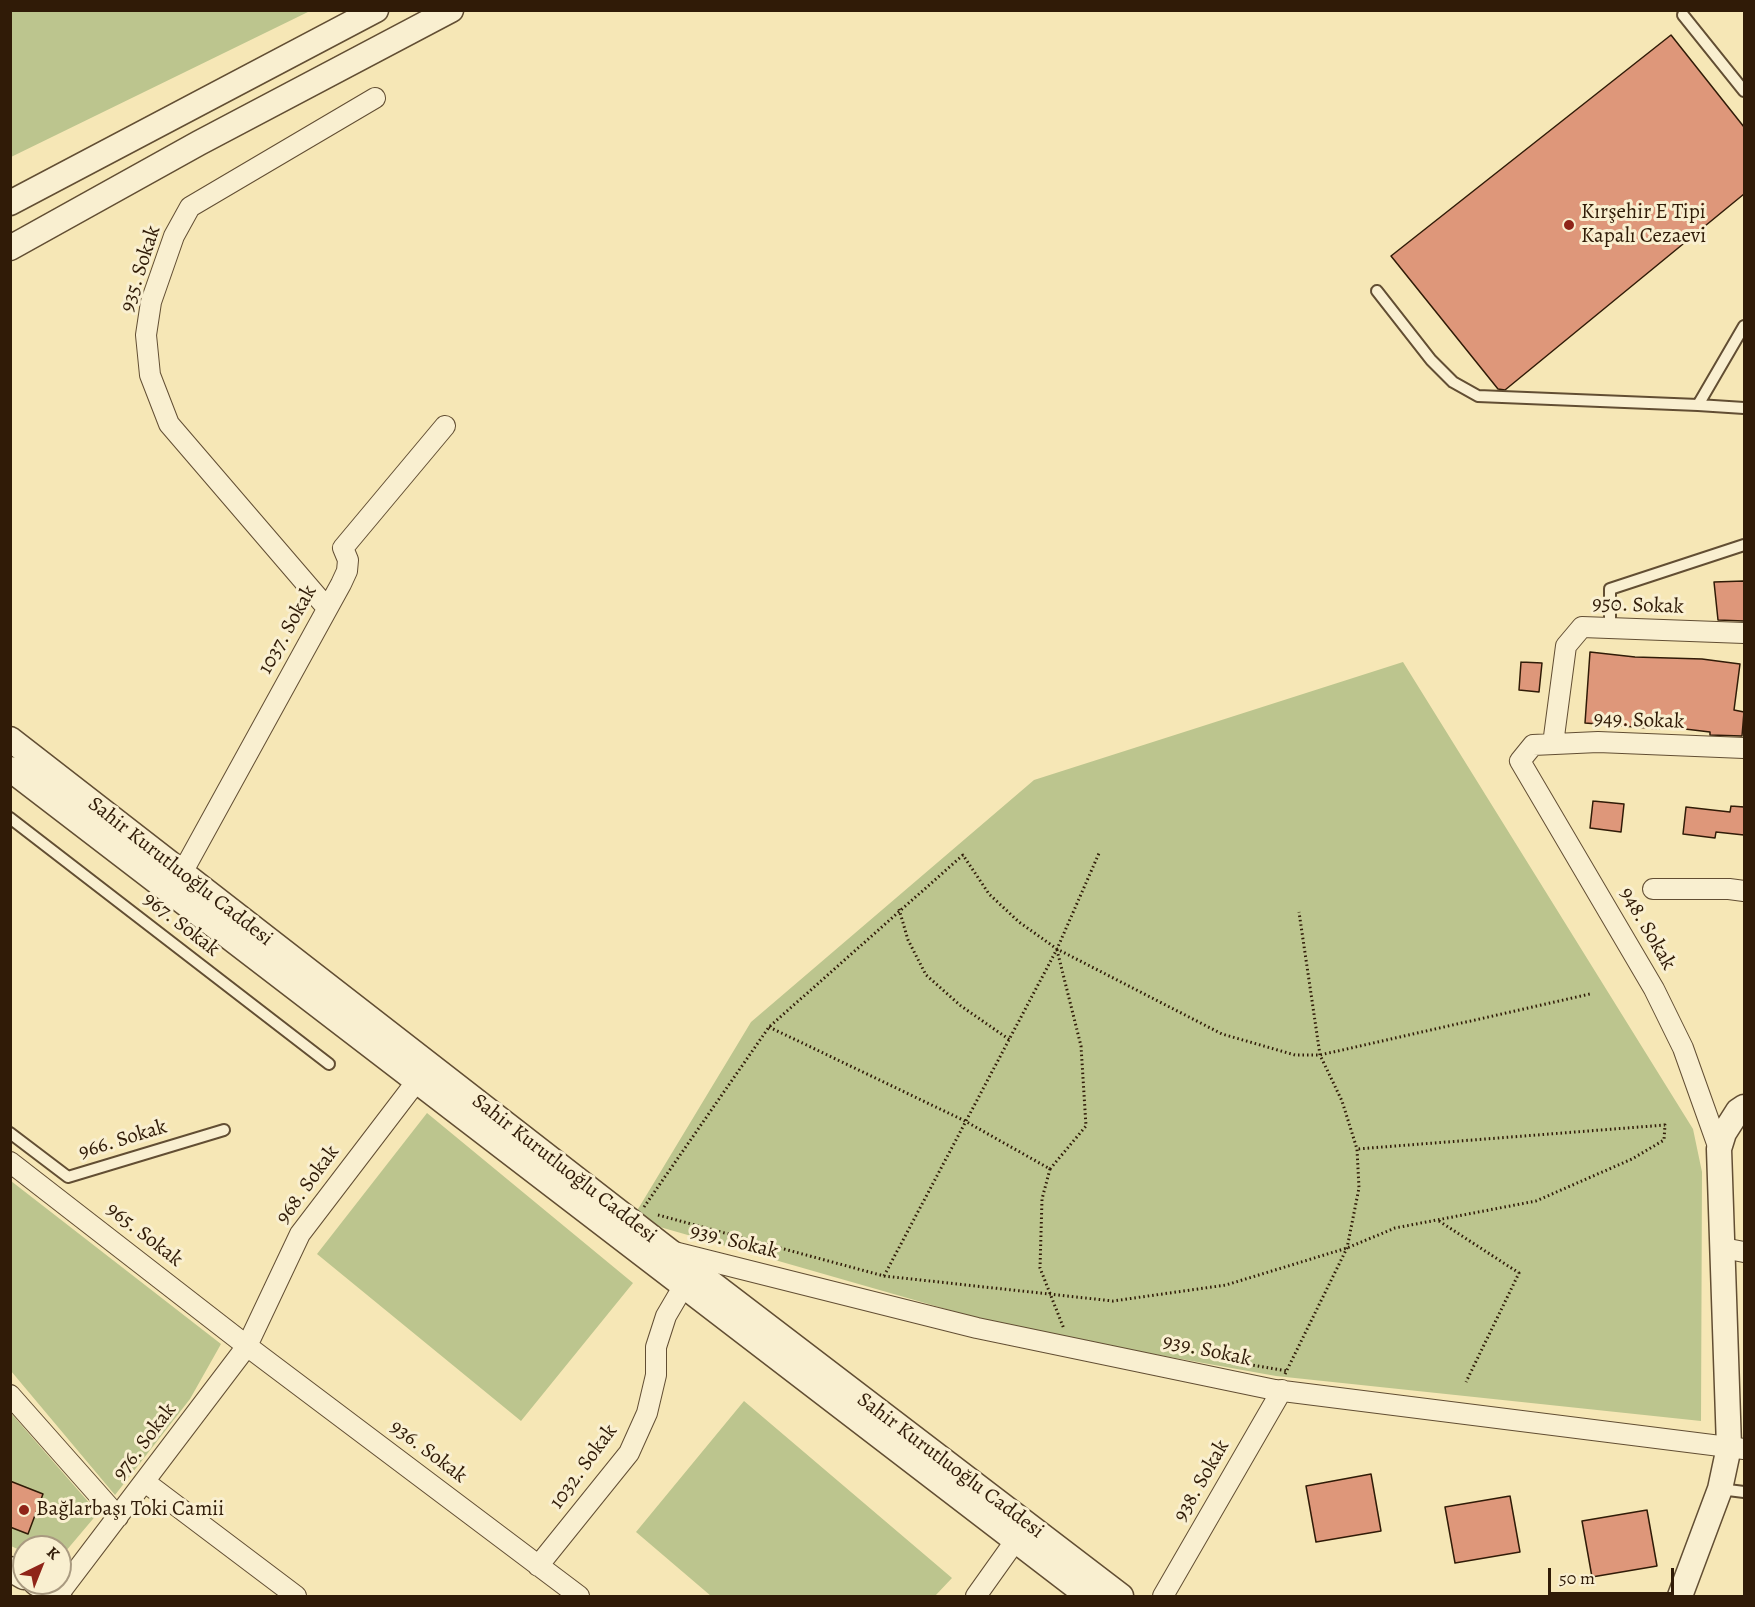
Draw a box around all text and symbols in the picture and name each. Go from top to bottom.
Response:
place label: Kırşehir E Tipi Kapalı Cezaevi [1581,200,1706,250]
marker: Kırşehir E Tipi Kapalı Cezaevi [1562,218,1576,232]
street label: 935. Sokak [115,223,167,315]
street label: 1037. Sokak [253,581,323,679]
street label: 950. Sokak [1592,592,1684,620]
street label: 949. Sokak [1593,707,1685,735]
street label: Sahir Kurutluoğlu Caddesi [83,792,277,952]
street label: 948. Sokak [1613,883,1681,975]
street label: 967. Sokak [138,887,224,963]
street label: Sahir Kurutluoğlu Caddesi [467,1089,661,1249]
street label: 966. Sokak [76,1115,170,1165]
street label: 968. Sokak [271,1141,345,1229]
street label: 965. Sokak [101,1197,187,1273]
street label: 939. Sokak [687,1219,781,1265]
street label: 939. Sokak [1160,1329,1254,1373]
street label: Sahir Kurutluoğlu Caddesi [852,1387,1048,1545]
street label: 976. Sokak [108,1398,182,1486]
street label: 936. Sokak [384,1415,472,1489]
street label: 1032. Sokak [545,1420,623,1514]
street label: 938. Sokak [1168,1436,1236,1526]
place label: Bağlarbaşı Toki Camii [36,1497,224,1523]
marker: Bağlarbaşı Toki Camii [17,1503,31,1517]
north arrow [12,1535,72,1595]
text: K [42,1542,64,1565]
scale bar [1551,1556,1677,1594]
text: 50 m [1559,1566,1595,1590]

